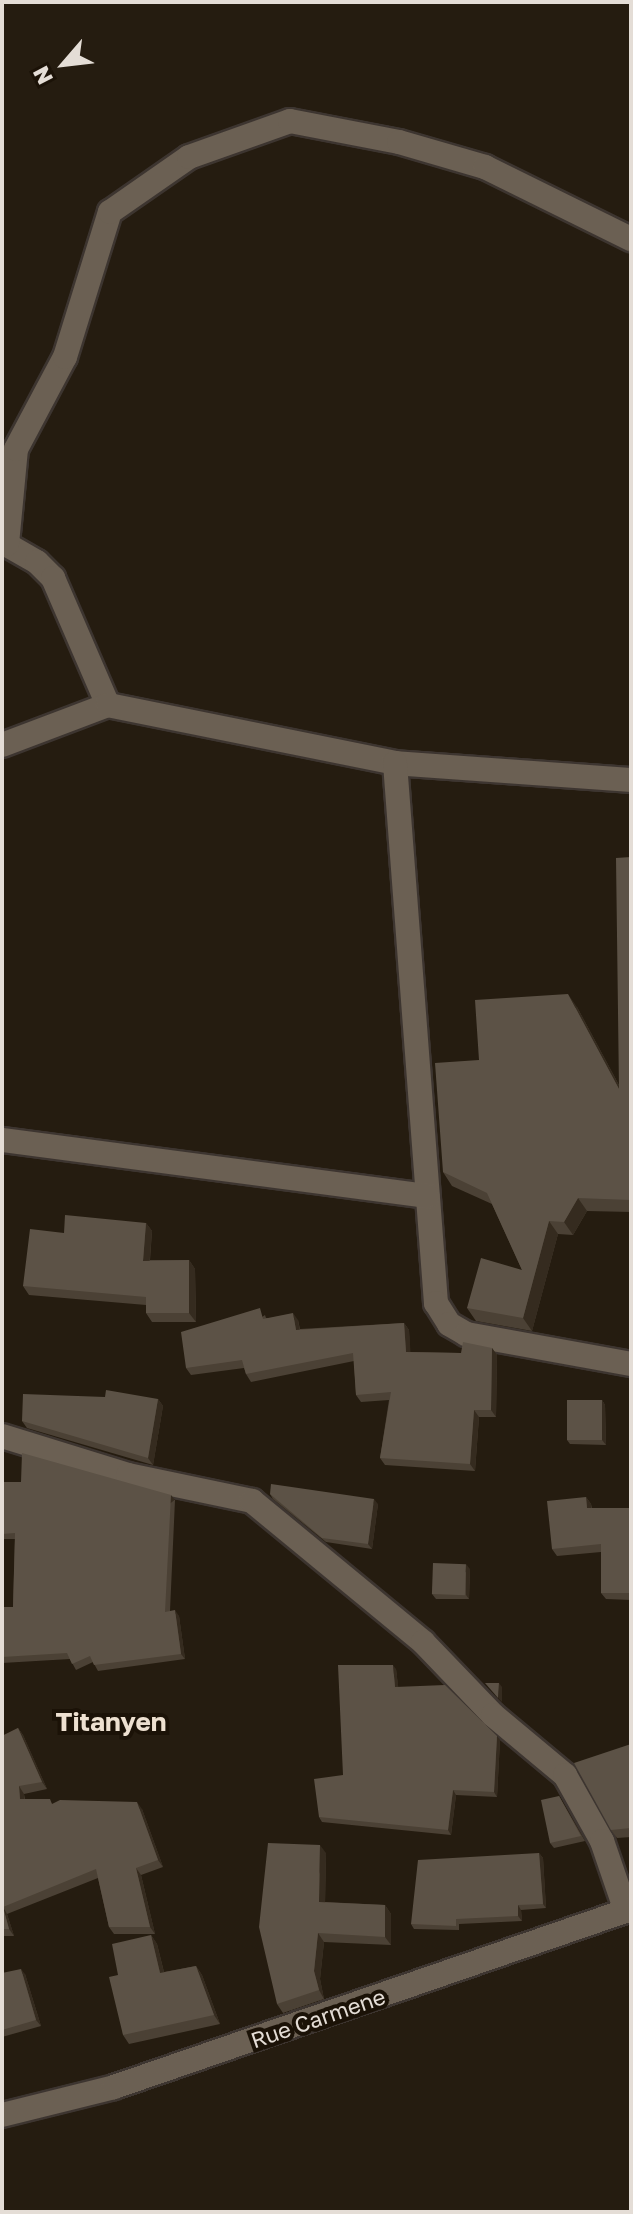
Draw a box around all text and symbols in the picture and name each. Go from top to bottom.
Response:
north arrow [24,24,104,104]
text: N [27,62,58,89]
district label: Titanyen [56,1706,166,1738]
street label: Rue Carmene [247,1983,389,2053]

